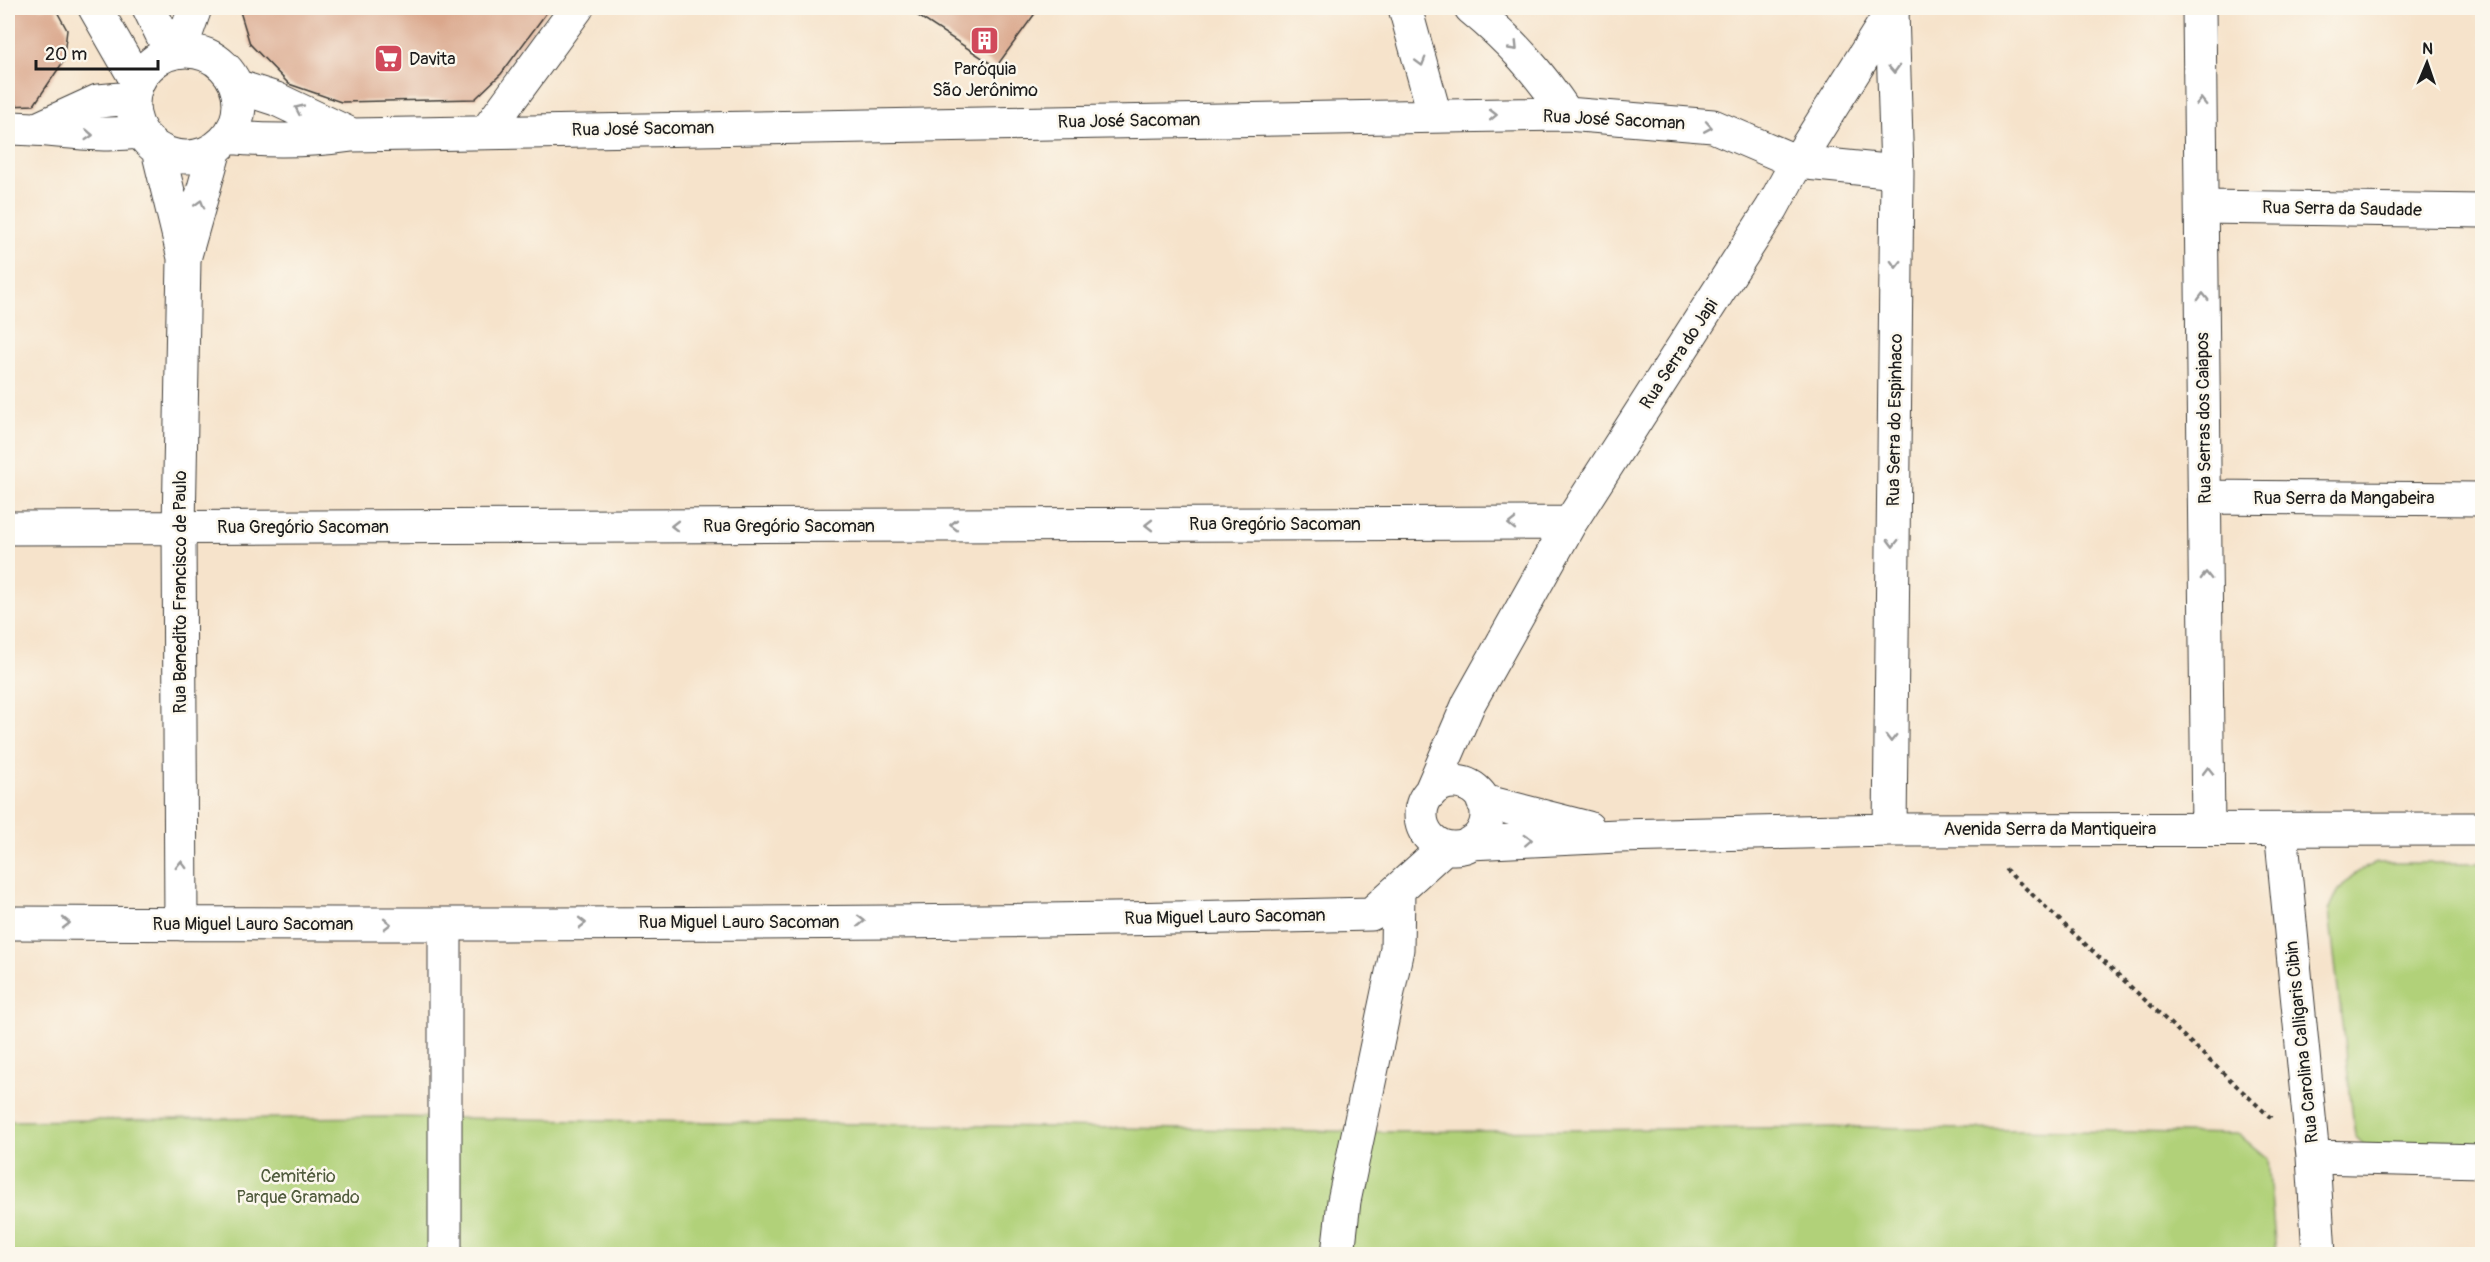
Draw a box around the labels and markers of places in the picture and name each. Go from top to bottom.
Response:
building icon: Paróquia São Jerônimo [969,24,1001,56]
supermarket icon: Davita [372,43,404,75]
place label: Davita [409,48,456,71]
place label: Paróquia São Jerônimo [932,58,1038,102]

